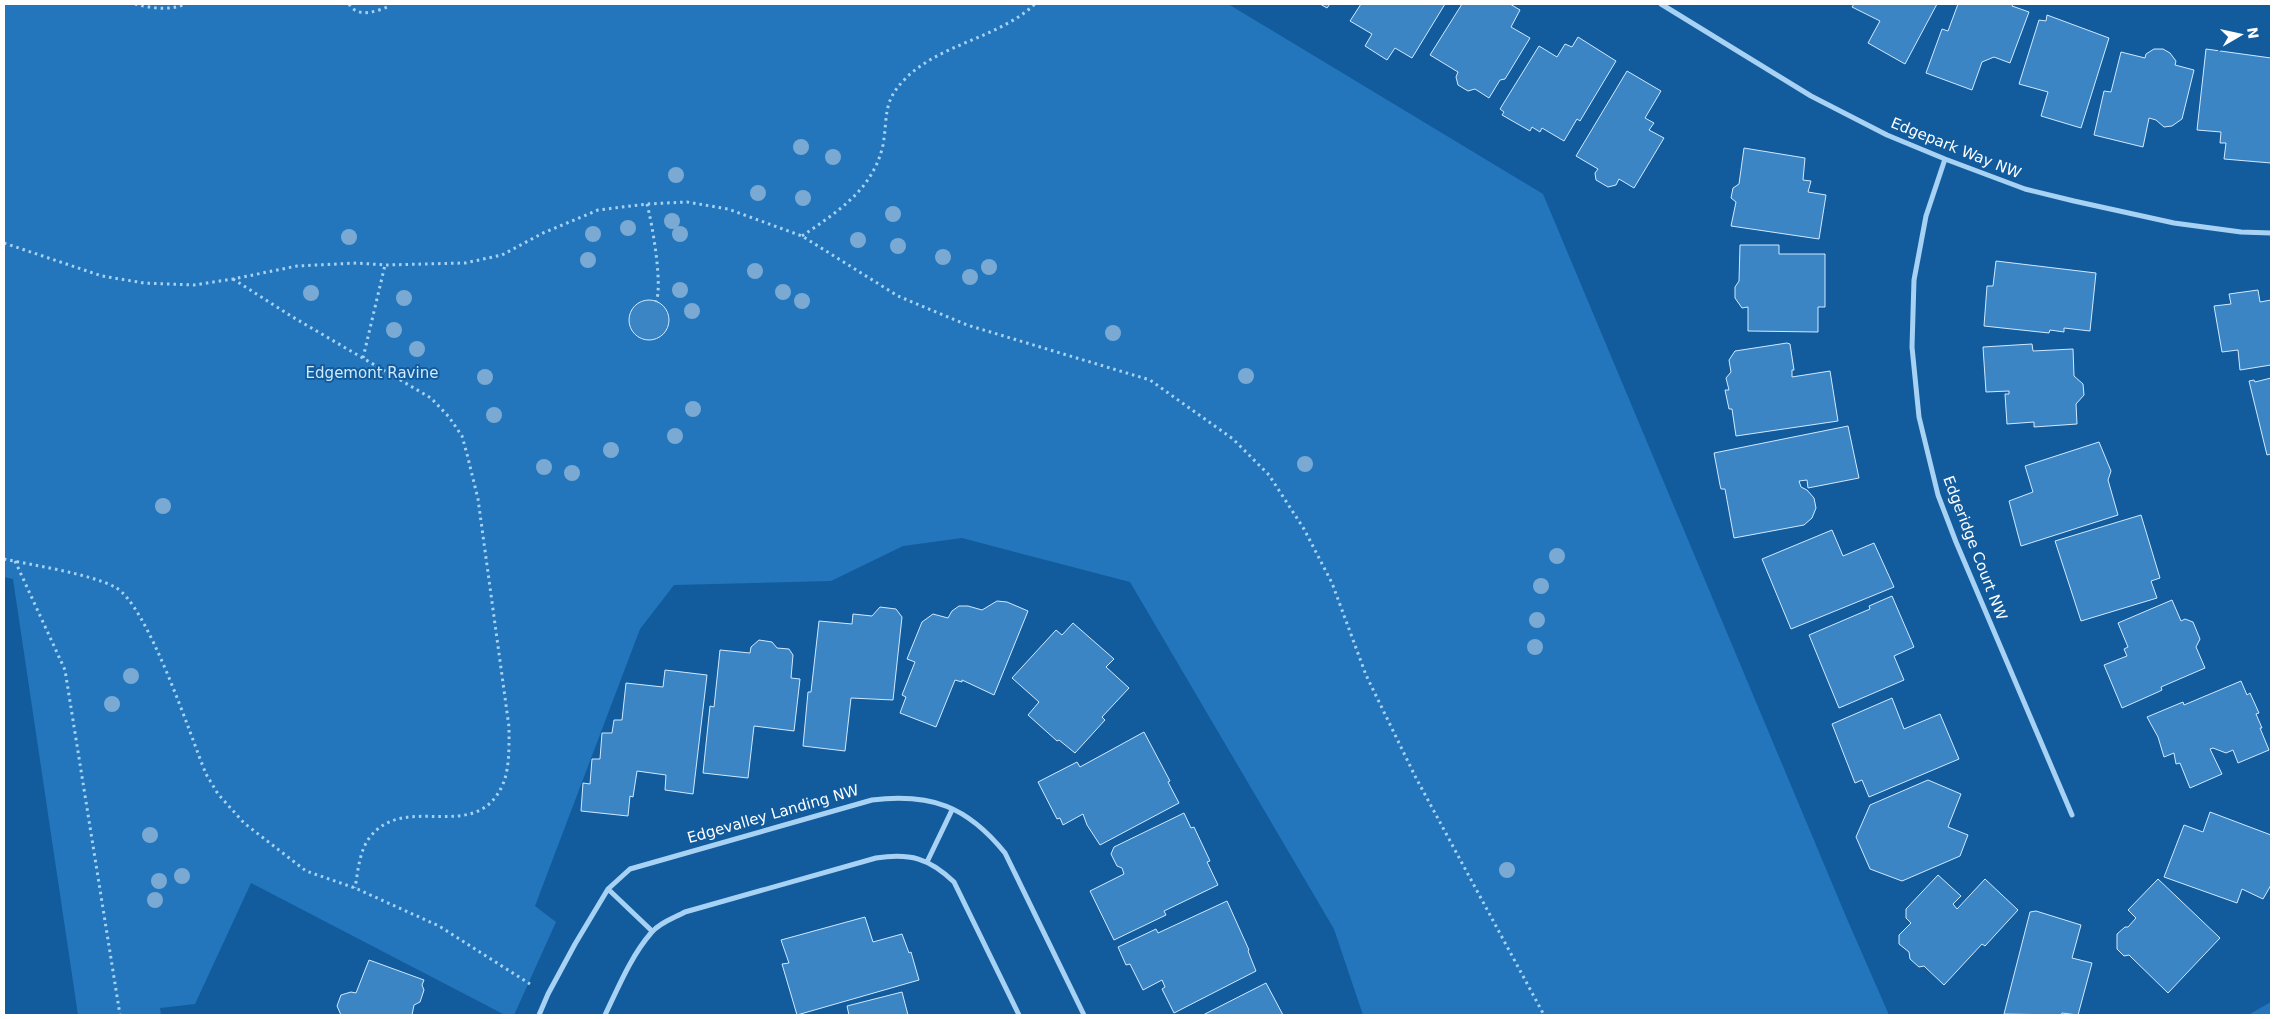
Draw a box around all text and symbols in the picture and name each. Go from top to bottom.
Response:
north arrow [2215,10,2265,60]
text: N [2244,26,2262,40]
street label: Edgepark Way NW [1888,114,2024,182]
park label: Edgemont Ravine [306,364,438,382]
street label: Edgeridge Court NW [1939,473,2011,623]
street label: Edgevalley Landing NW [685,781,861,847]

